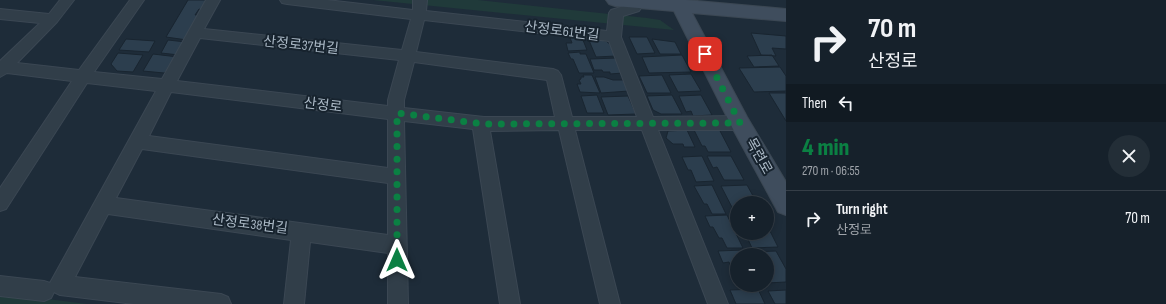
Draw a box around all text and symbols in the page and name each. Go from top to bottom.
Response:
text: 70 m [868,12,916,45]
icon: right [802,16,854,68]
street label: 산정로61번길 [524,18,600,44]
street label: 산정로37번길 [262,33,340,57]
pin [688,37,722,71]
icon: arrive [694,43,716,65]
text: 산정로 [868,51,918,72]
icon: left [835,92,857,114]
street label: 산정로 [303,94,343,116]
text: Then [802,94,827,113]
text: 4 min [802,133,849,162]
street label: 목련로 [742,135,776,177]
button: close [1108,135,1150,177]
text: 270 m · 06:55 [802,163,860,179]
map controls [730,196,774,292]
button: + [730,196,774,240]
text: Turn right [836,200,888,219]
icon: right [802,208,824,230]
text: 70 m [1125,209,1150,228]
street label: 산정로38번길 [211,211,289,237]
text: 산정로 [836,222,872,238]
position arrow [376,239,418,281]
button: − [730,248,774,292]

